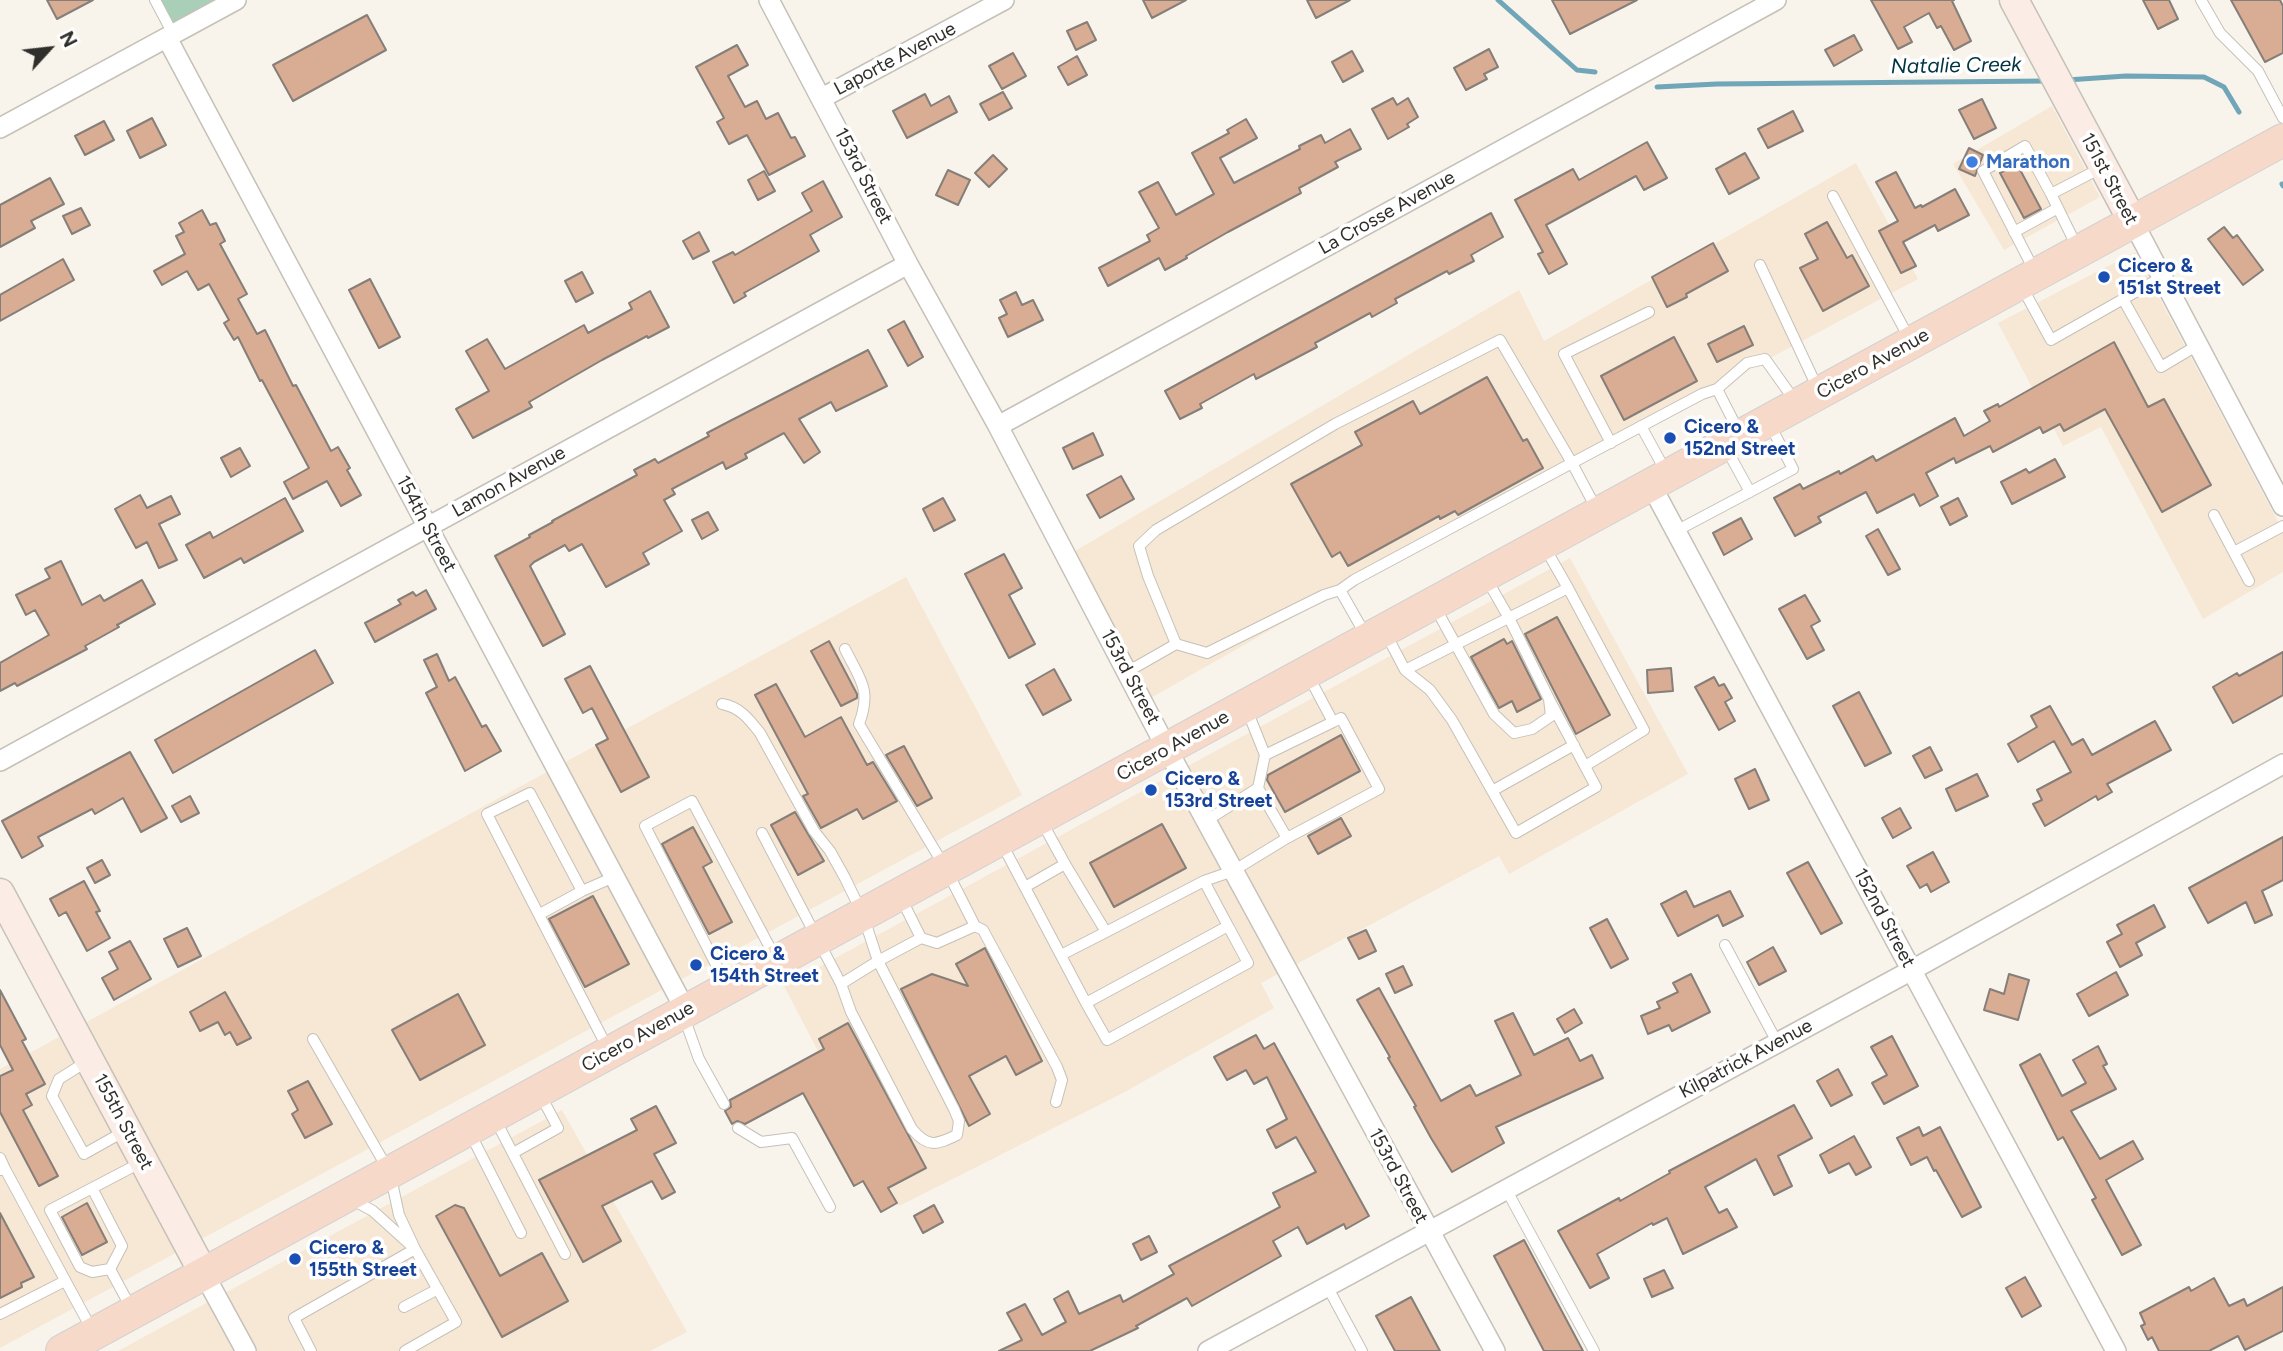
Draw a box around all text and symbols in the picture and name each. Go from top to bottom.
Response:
north arrow [14,14,84,84]
street label: Laporte Avenue [830,17,960,101]
text: N [55,27,82,51]
water label: Natalie Creek [1890,52,2022,80]
street label: 153rd Street [829,124,897,228]
street label: 151st Street [2075,129,2143,229]
place label: Marathon [1986,151,2070,173]
marker: Marathon [1964,154,1980,170]
street label: La Crosse Avenue [1315,166,1459,260]
place label: Cicero & 151st Street [2118,255,2221,299]
marker: Cicero & 151st Street [2096,269,2112,285]
street label: Cicero Avenue [1813,324,1933,404]
place label: Cicero & 152nd Street [1684,416,1796,460]
marker: Cicero & 152nd Street [1662,430,1678,446]
street label: Lamon Avenue [448,441,570,523]
street label: 154th Street [391,472,461,576]
street label: 153rd Street [1095,625,1165,729]
street label: Cicero Avenue [1113,706,1233,786]
place label: Cicero & 153rd Street [1165,768,1273,812]
marker: Cicero & 153rd Street [1143,782,1159,798]
street label: 152nd Street [1848,865,1920,971]
place label: Cicero & 154th Street [710,943,819,987]
marker: Cicero & 154th Street [688,957,704,973]
street label: Cicero Avenue [578,997,698,1077]
street label: Kilpatrick Avenue [1676,1014,1816,1104]
street label: 155th Street [88,1070,158,1174]
street label: 153rd Street [1363,1124,1433,1228]
place label: Cicero & 155th Street [309,1237,417,1281]
marker: Cicero & 155th Street [287,1251,303,1267]

